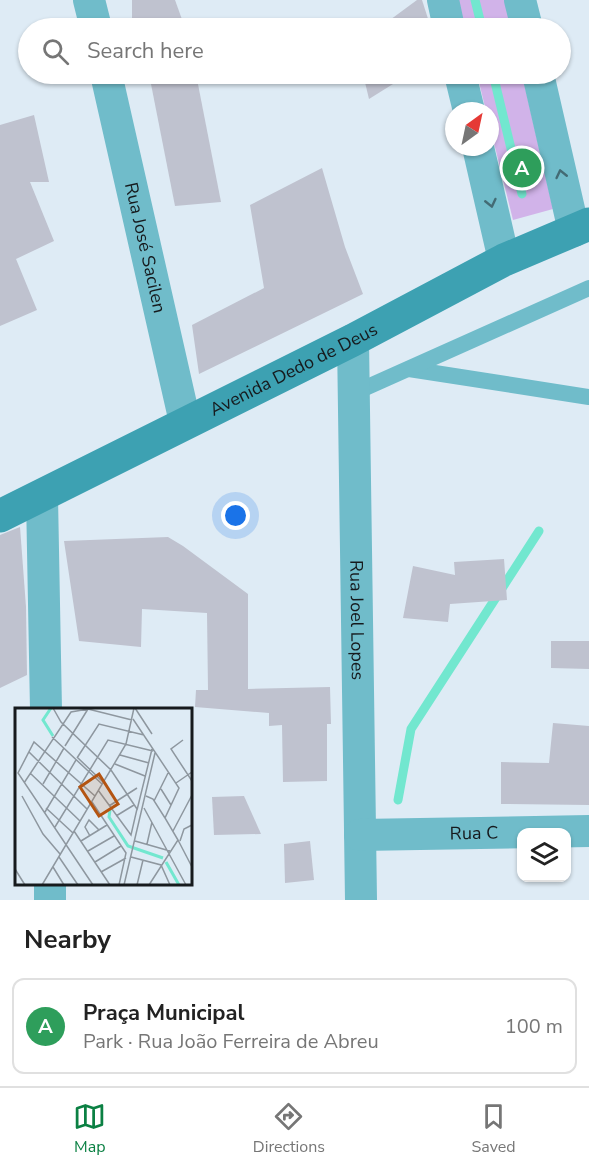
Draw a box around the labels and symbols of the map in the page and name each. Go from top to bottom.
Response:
north arrow [445,102,499,156]
pin: A [502,146,542,190]
one-way arrow [556,170,569,180]
street label: Rua José Sacilen [119,180,172,315]
one-way arrow [484,198,497,208]
street label: Avenida Dedo de Deus [205,317,382,422]
your location [221,501,250,530]
street label: Rua Joel Lopes [344,560,370,680]
inset map [15,708,192,885]
street label: Rua C [450,821,498,845]

